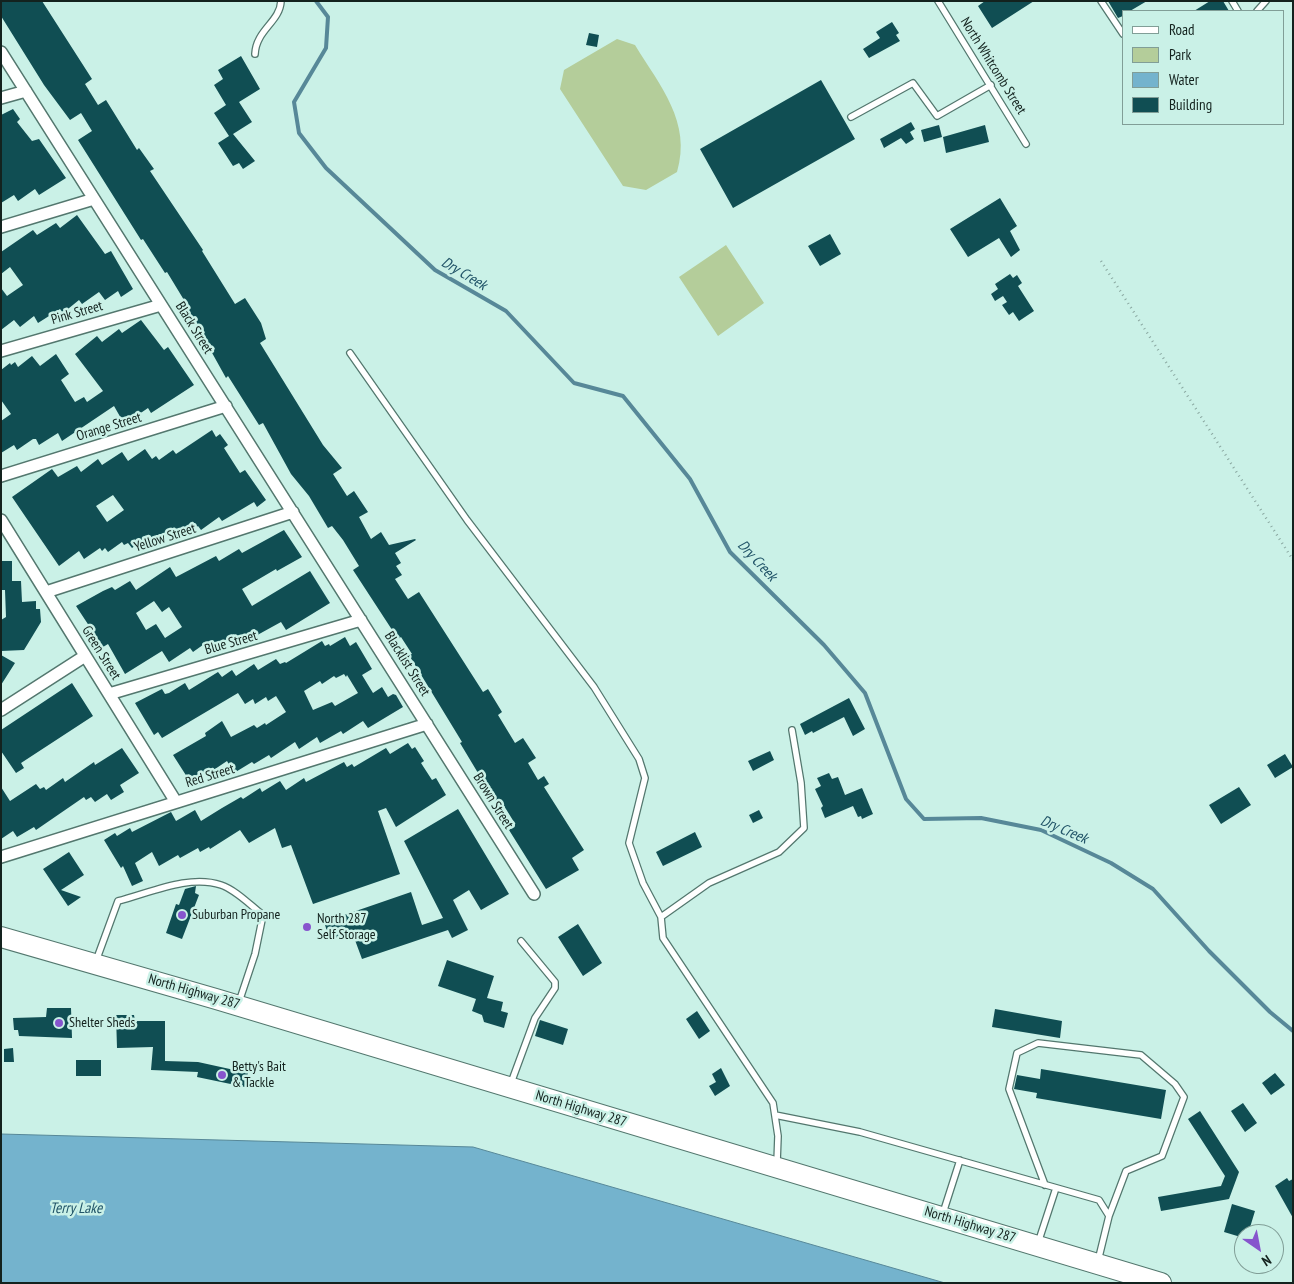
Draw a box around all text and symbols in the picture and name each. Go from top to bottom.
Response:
legend [1122,10,1284,125]
street label: North Whitcomb Street [956,14,1030,118]
text: Road [1169,20,1195,39]
text: Park [1169,45,1191,64]
text: Water [1169,70,1199,89]
text: Building [1169,95,1212,114]
water label: Dry Creek [438,253,490,295]
street label: Pink Street [49,298,105,328]
street label: Black Street [172,299,216,357]
street label: Orange Street [74,409,144,445]
street label: Yellow Street [132,520,198,556]
water label: Dry Creek [733,537,781,585]
street label: Green Street [78,623,124,683]
street label: Blue Street [203,628,259,658]
street label: Blacklist Street [381,629,433,699]
street label: Red Street [184,761,236,791]
street label: Brown Street [469,770,517,832]
water label: Dry Creek [1038,812,1090,848]
place label: Suburban Propane [192,907,280,923]
marker: Suburban Propane [176,909,188,921]
place label: North 287 Self Storage [317,911,376,944]
marker: North 287 Self Storage [301,921,313,933]
street label: North Highway 287 [146,971,242,1013]
place label: Shelter Sheds [69,1015,135,1031]
marker: Shelter Sheds [53,1017,65,1029]
place label: Betty's Bait & Tackle [232,1059,286,1092]
marker: Betty's Bait & Tackle [216,1069,228,1081]
street label: North Highway 287 [533,1087,629,1131]
water label: Terry Lake [50,1200,102,1218]
street label: North Highway 287 [922,1203,1018,1247]
north arrow [1234,1224,1284,1274]
text: N [1259,1251,1275,1270]

